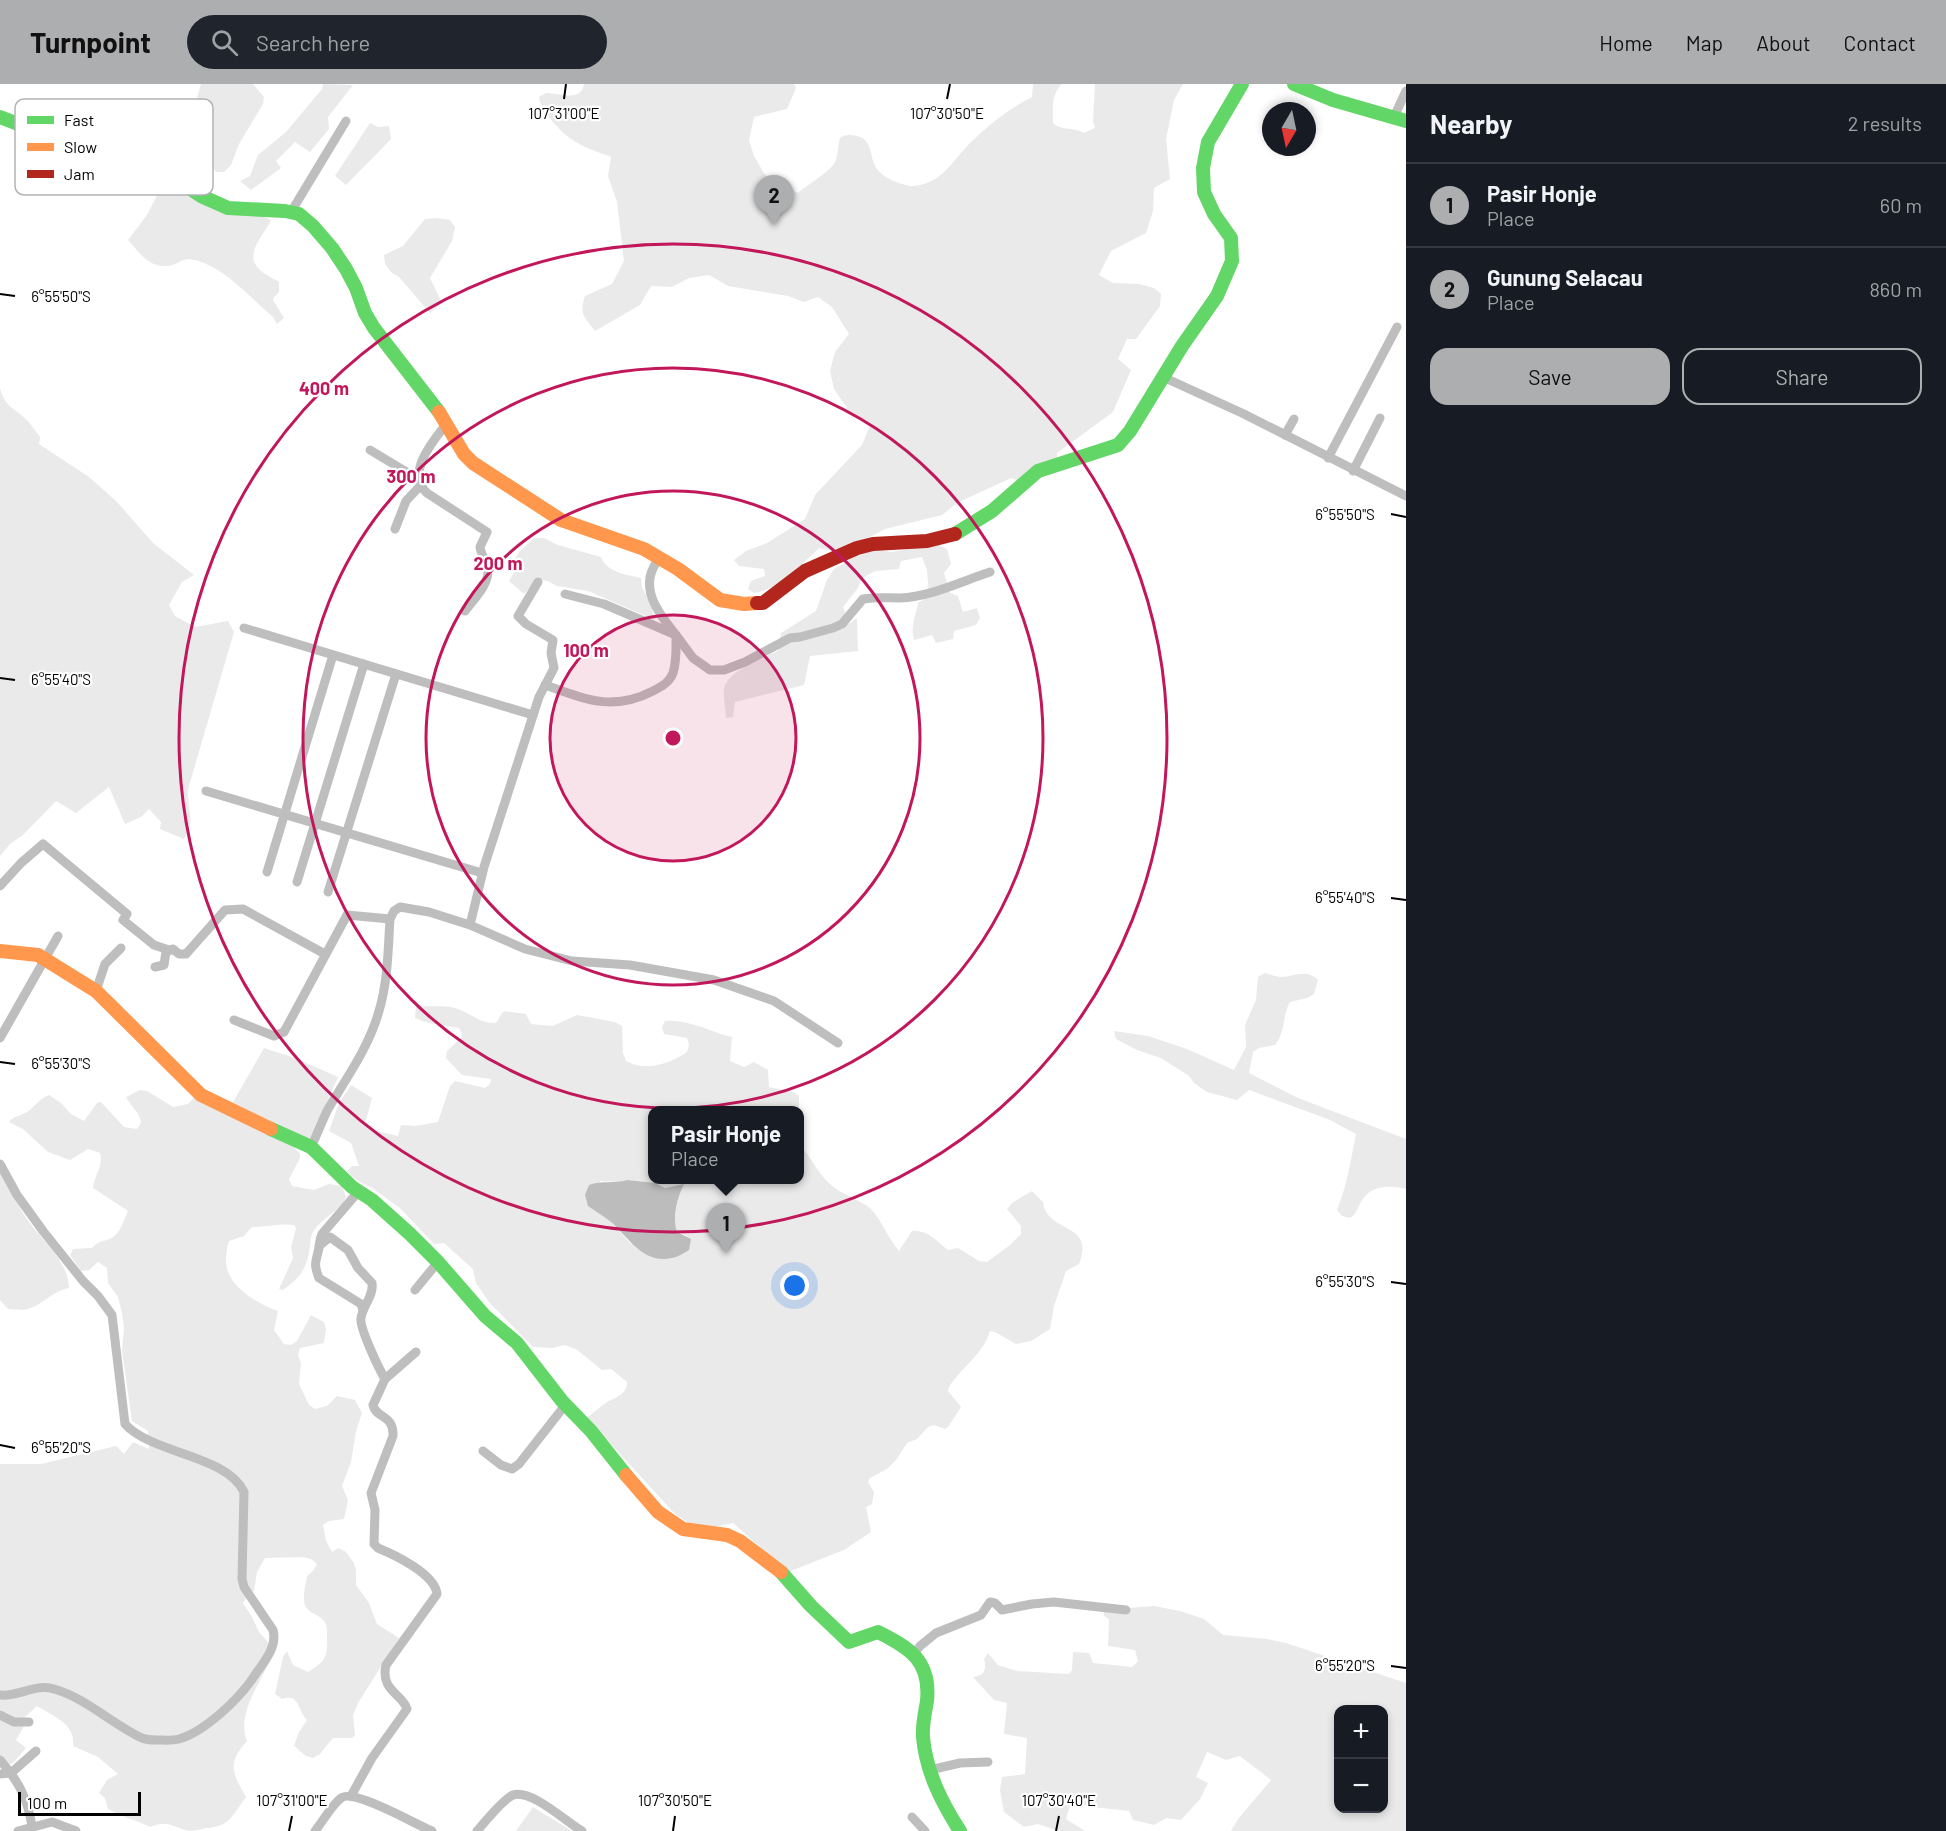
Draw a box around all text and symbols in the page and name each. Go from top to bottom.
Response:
search box [187,15,607,69]
text: Turnpoint [30,25,151,59]
icon: search [208,26,241,59]
text: Search here [256,29,370,55]
text: Home [1599,30,1653,55]
text: Map [1686,30,1723,55]
text: About [1756,30,1811,55]
text: Contact [1844,30,1916,55]
legend [15,99,213,195]
north arrow [1262,102,1316,156]
text: 107°31'00"E [528,104,600,122]
text: 107°30'50"E [910,104,984,122]
text: Nearby [1430,108,1512,139]
text: Fast [64,110,94,129]
text: 2 results [1848,111,1922,135]
text: Slow [64,137,97,156]
text: Jam [64,164,95,183]
pin: 2 [754,176,794,225]
text: Pasir Honje [1487,180,1597,206]
text: 1 [1446,193,1453,217]
text: 60 m [1880,193,1922,217]
text: Place [1487,206,1535,230]
text: Gunung Selacau [1487,264,1643,290]
text: 2 [1444,277,1455,301]
text: 860 m [1869,277,1922,301]
text: 6°55'50"S [31,287,91,305]
text: Place [1487,290,1535,314]
button: Save [1430,348,1670,405]
button: Share [1682,348,1922,405]
text: 400 m [299,377,349,399]
text: 300 m [387,465,435,487]
text: 6°55'50"S [1315,505,1375,523]
text: 200 m [473,552,523,574]
text: 100 m [563,639,609,661]
text: 6°55'40"S [31,670,91,688]
centre of rings [663,728,683,748]
text: 6°55'40"S [1315,888,1375,906]
text: 6°55'30"S [31,1054,91,1072]
popup [648,1106,804,1184]
text: Pasir Honje [671,1120,781,1146]
text: Place [671,1146,719,1170]
pin: 1 [706,1204,746,1253]
your location [780,1271,809,1300]
text: 6°55'30"S [1315,1272,1375,1290]
text: 6°55'20"S [31,1438,91,1456]
text: 6°55'20"S [1315,1656,1375,1674]
map controls [1334,1705,1388,1813]
button: + [1334,1705,1388,1759]
button: − [1334,1759,1388,1813]
scale bar [18,1789,141,1816]
text: 107°31'00"E [256,1791,328,1809]
text: 107°30'50"E [638,1791,712,1809]
text: 107°30'40"E [1022,1791,1096,1809]
text: 100 m [27,1793,67,1812]

